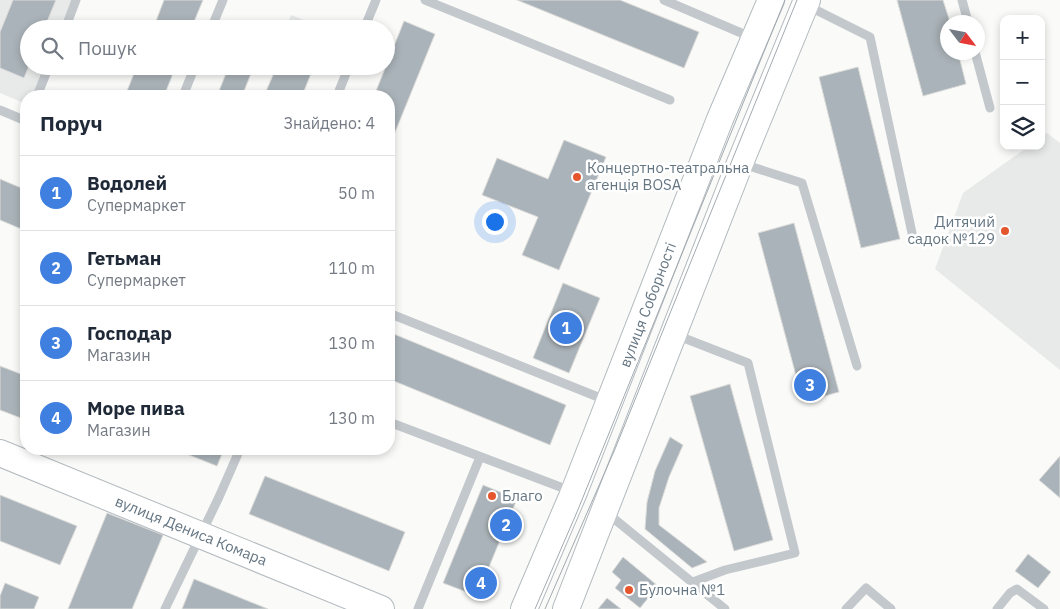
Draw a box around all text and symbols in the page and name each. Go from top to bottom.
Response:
north arrow [940,15,985,60]
map controls [1000,15,1045,150]
button: + [1000,15,1045,60]
search box [20,20,395,75]
icon: search [38,34,66,62]
text: Пошук [78,36,137,60]
button: − [1000,60,1045,105]
button: layers [1000,105,1045,150]
text: Поруч [40,109,103,137]
text: Знайдено: 4 [283,113,375,133]
place label: Концертно-театральна агенція BOSA [587,158,749,194]
text: Водолей [87,171,167,195]
marker: Концертно-театральна агенція BOSA [571,171,583,183]
text: 1 [51,183,61,203]
text: 50 m [338,183,375,203]
text: Супермаркет [87,195,186,215]
your location [482,209,508,235]
place label: Дитячий садок №129 [908,212,995,248]
marker: Дитячий садок №129 [999,225,1011,237]
street label: вулиця Соборності [615,240,680,370]
text: Гетьман [87,246,162,270]
text: 2 [51,258,61,278]
text: 110 m [328,258,375,278]
text: Супермаркет [87,270,186,290]
pin: 1 [550,309,582,347]
text: Господар [87,321,172,345]
text: 3 [51,333,61,353]
text: 130 m [328,333,375,353]
text: Магазин [87,345,151,365]
pin: 3 [794,366,826,404]
text: Море пива [87,396,185,420]
text: 4 [51,408,61,428]
text: 130 m [328,408,375,428]
text: Магазин [87,420,151,440]
place label: Благо [502,486,543,505]
marker: Благо [486,490,498,502]
street label: вулиця Дениса Комара [112,491,270,570]
pin: 2 [490,506,522,544]
pin: 4 [465,564,497,602]
place label: Булочна №1 [639,580,725,599]
marker: Булочна №1 [623,584,635,596]

